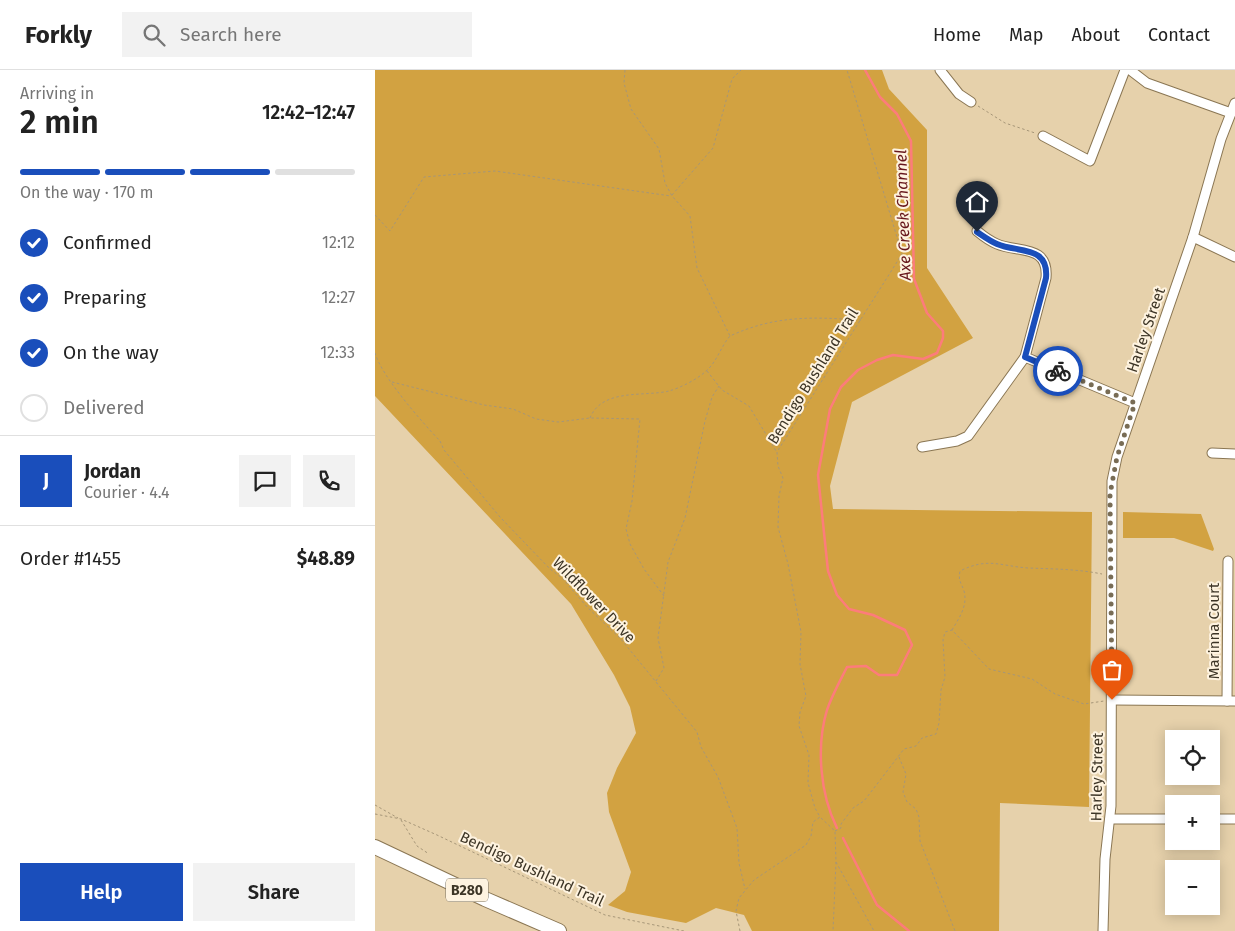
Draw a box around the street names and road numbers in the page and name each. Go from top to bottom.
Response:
street label: Harley Street [1123,285,1169,375]
street label: Bendigo Bushland Trail [764,304,862,447]
street label: Wildflower Drive [549,554,639,646]
street label: Marinna Court [1205,582,1223,679]
street label: Harley Street [1087,732,1107,821]
street label: Bendigo Bushland Trail [457,828,607,911]
road number: B280 [446,878,488,902]

